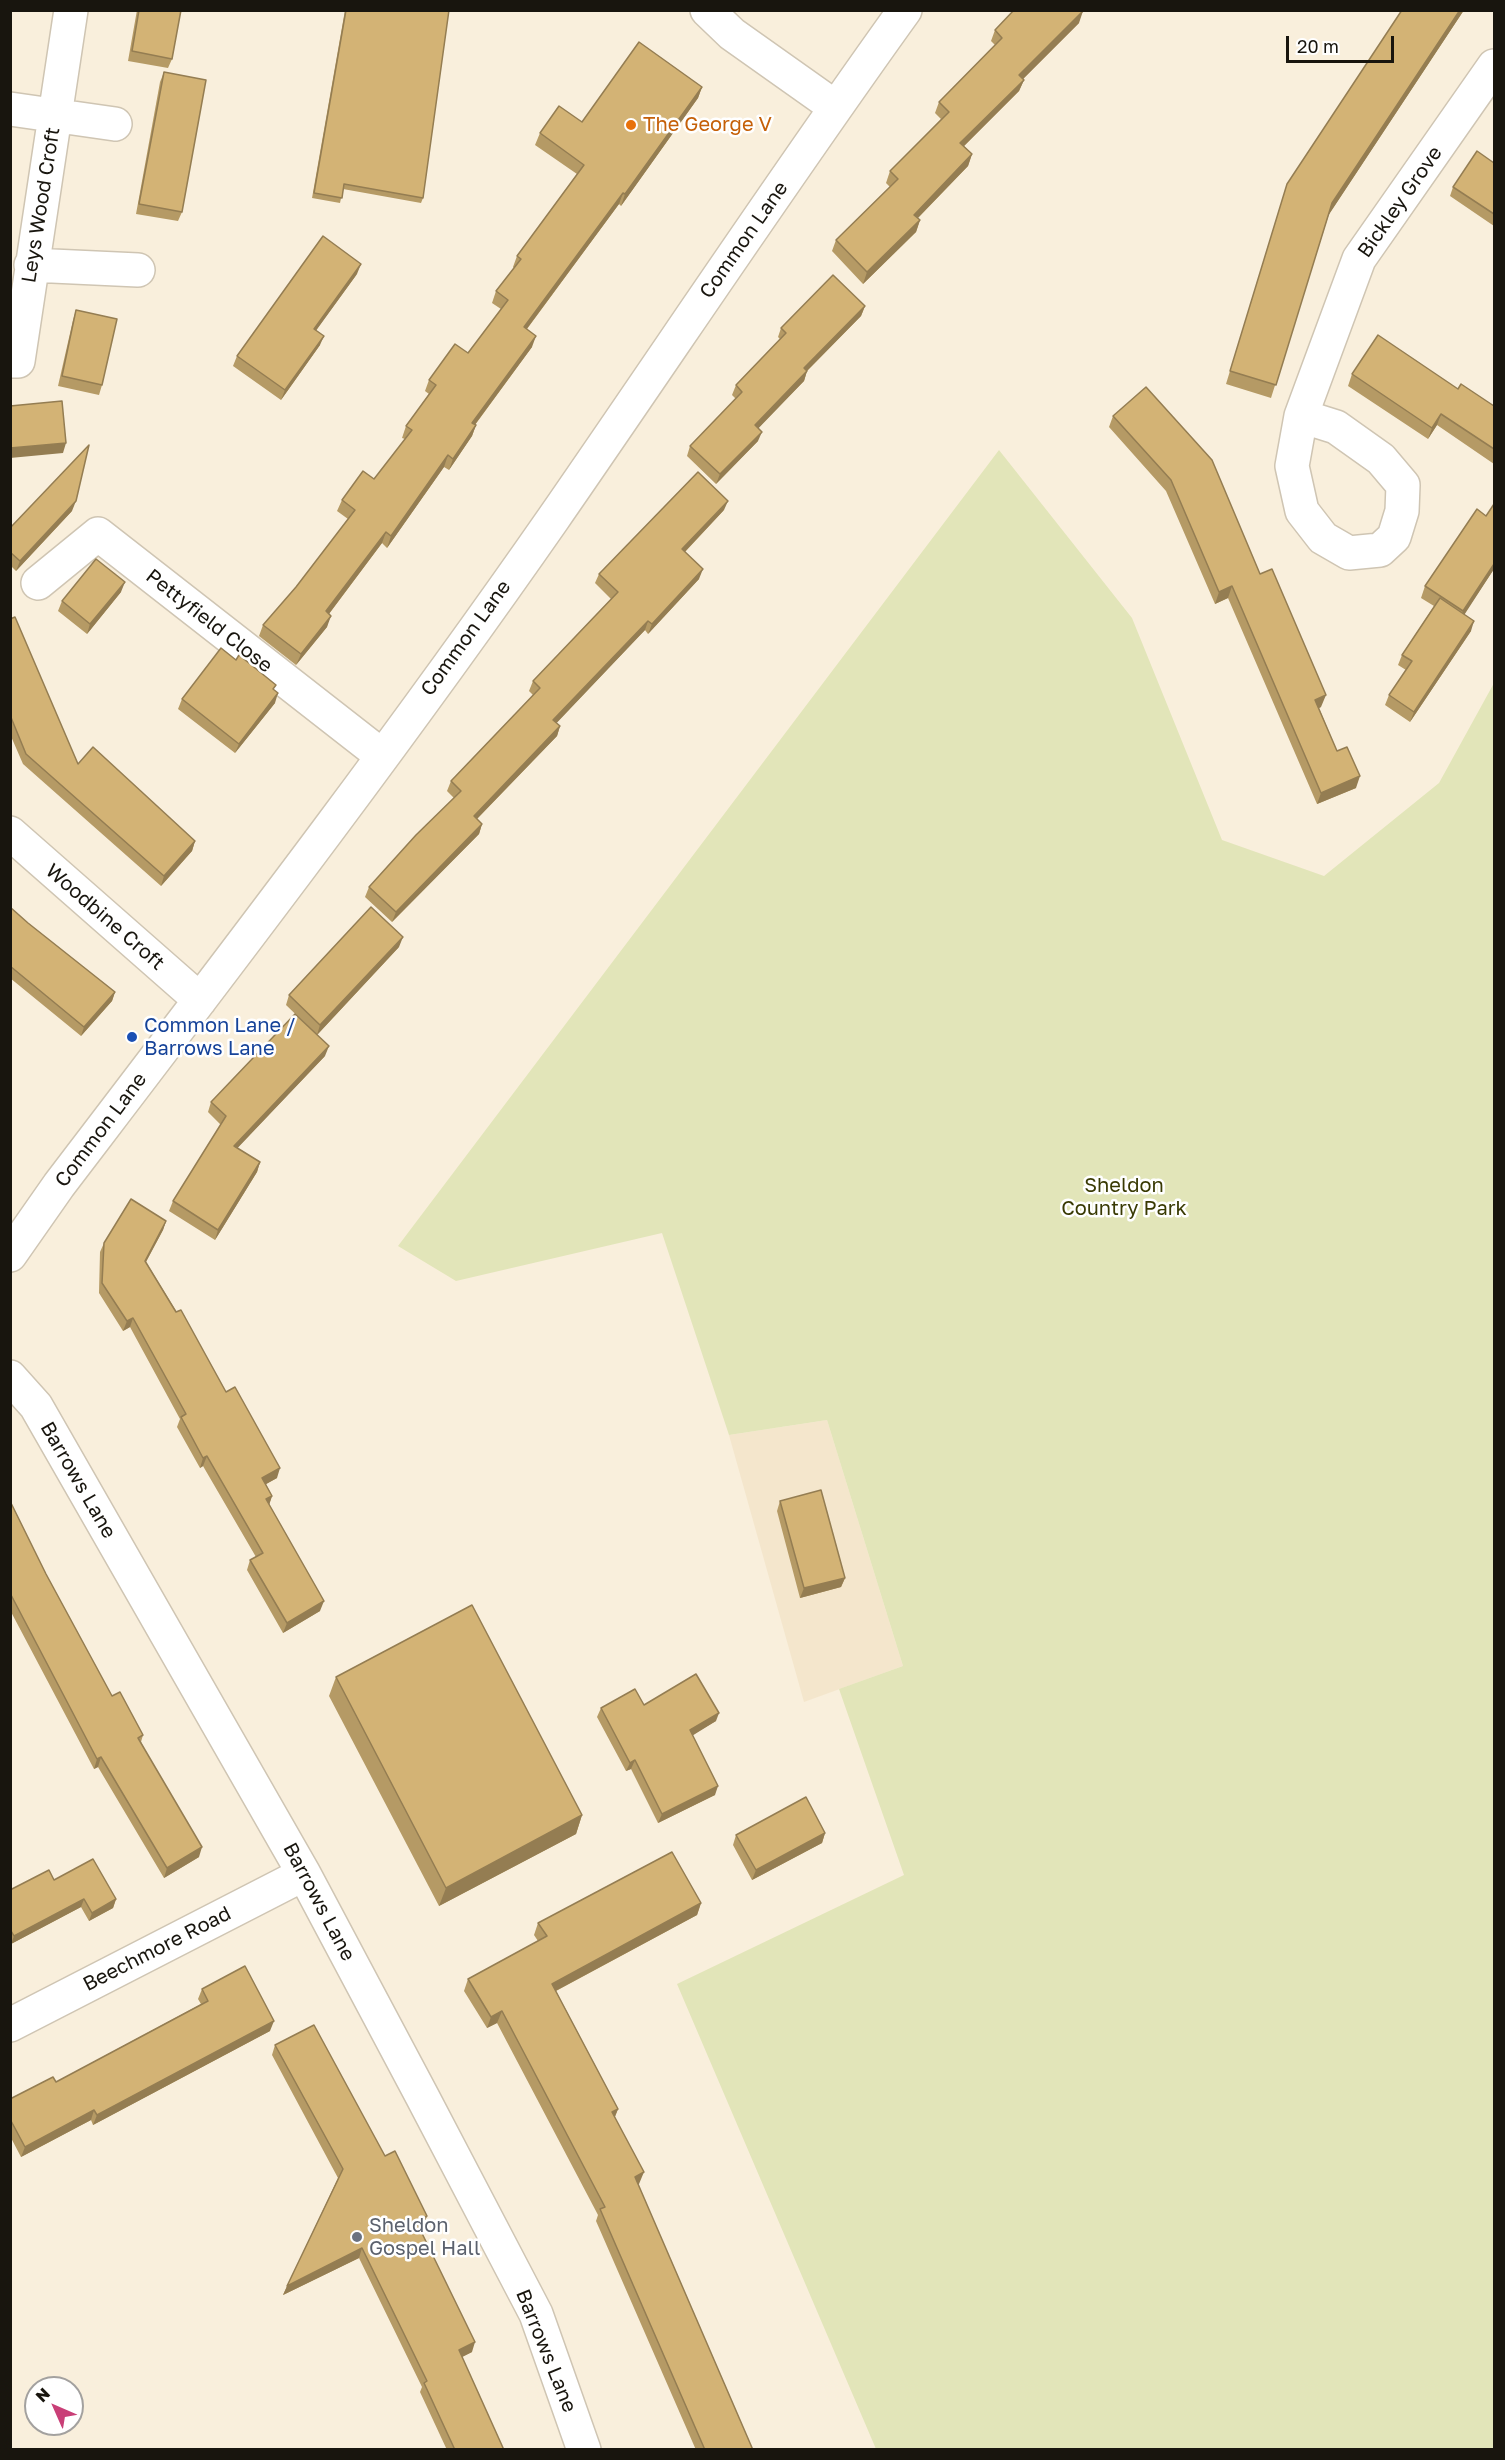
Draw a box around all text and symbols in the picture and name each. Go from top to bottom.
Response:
scale bar [1289,24,1397,62]
text: 20 m [1297,35,1339,57]
place label: The George V [643,113,772,137]
marker: The George V [624,118,638,132]
street label: Leys Wood Croft [17,125,65,285]
street label: Bickley Grove [1353,142,1447,262]
street label: Common Lane [695,177,793,303]
street label: Pettyfield Close [141,564,277,678]
street label: Common Lane [416,575,516,701]
street label: Woodbine Croft [41,859,169,975]
place label: Common Lane / Barrows Lane [144,1014,296,1061]
marker: Common Lane / Barrows Lane [125,1030,139,1044]
street label: Common Lane [50,1068,152,1192]
park label: Sheldon Country Park [1061,1174,1187,1221]
street label: Barrows Lane [35,1417,121,1543]
street label: Barrows Lane [278,1839,360,1965]
street label: Beechmore Road [79,1901,235,1997]
place label: Sheldon Gospel Hall [369,2214,480,2261]
marker: Sheldon Gospel Hall [350,2230,364,2244]
street label: Barrows Lane [510,2286,582,2416]
north arrow [24,2376,84,2436]
text: N [31,2383,54,2406]

